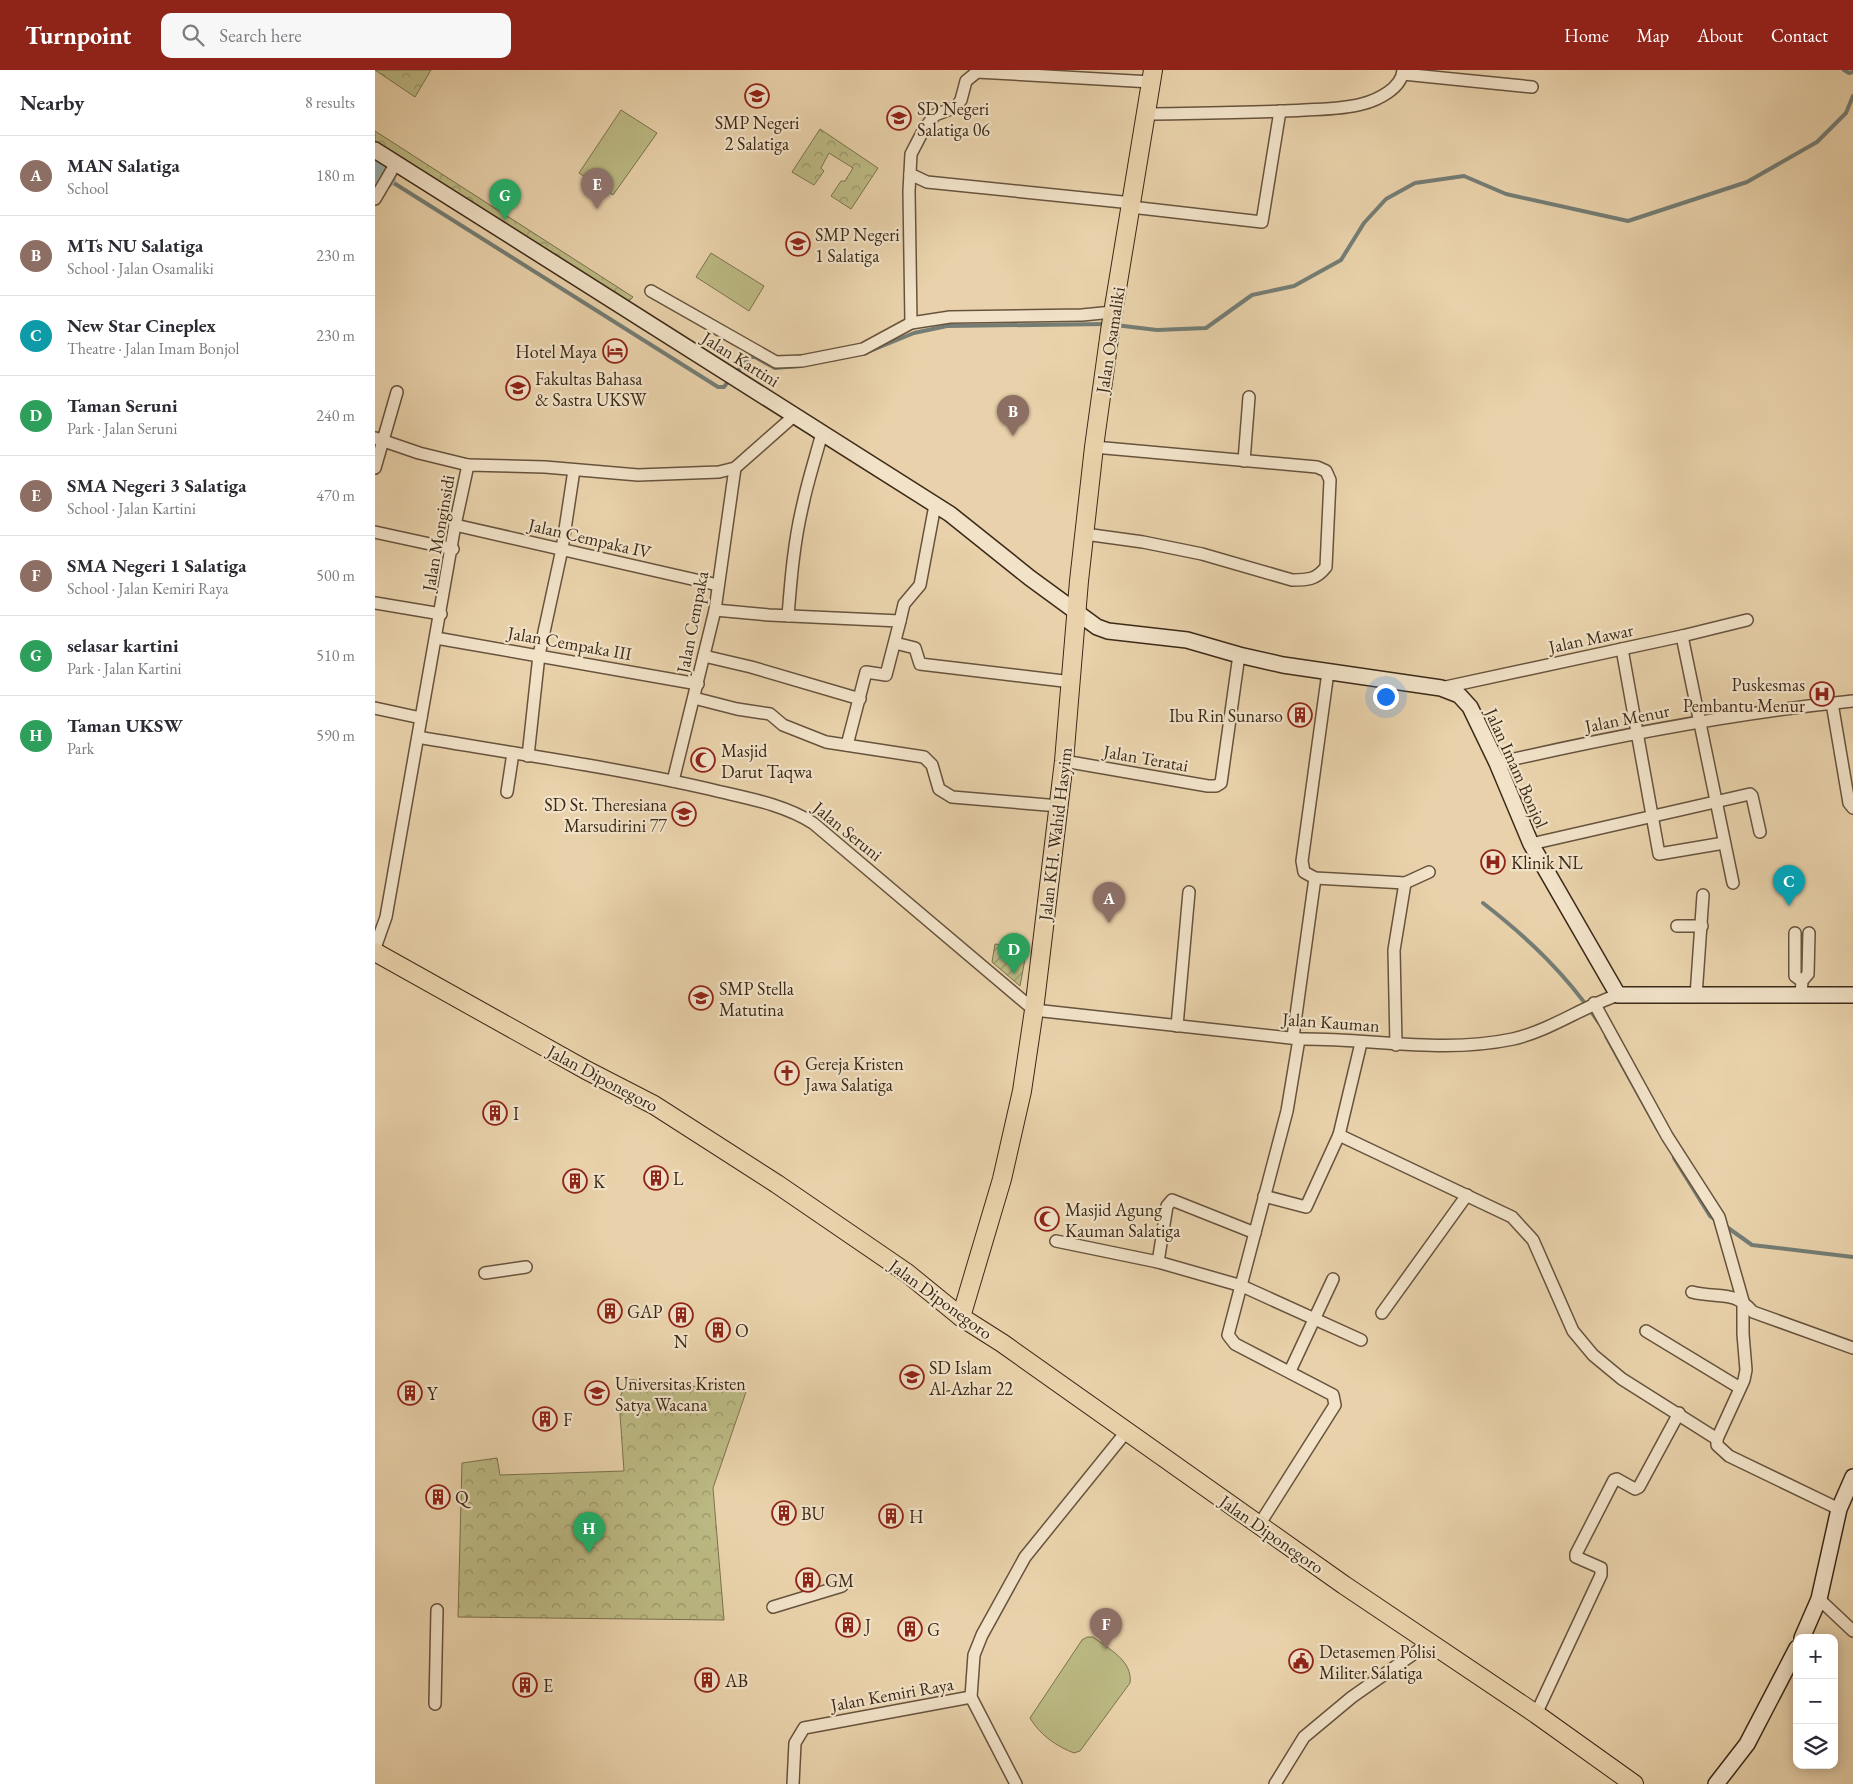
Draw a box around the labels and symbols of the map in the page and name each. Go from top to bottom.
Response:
school or university icon: SMP Negeri 2 Salatiga [744,83,770,109]
place label: SD Negeri Salatiga 06 [917,97,990,141]
school or university icon: SD Negeri Salatiga 06 [886,105,912,131]
place label: SMP Negeri 2 Salatiga [715,111,800,155]
pin: E [581,168,613,209]
pin: G [489,179,521,220]
place label: SMP Negeri 1 Salatiga [815,223,900,267]
school or university icon: SMP Negeri 1 Salatiga [785,231,811,257]
street label: Jalan Osamaliki [1090,285,1130,397]
street label: Jalan Kartini [696,325,785,392]
hotel icon: Hotel Maya [602,338,628,364]
place label: Hotel Maya [515,340,598,363]
place label: Fakultas Bahasa & Sastra UKSW [535,367,647,411]
school or university icon: Fakultas Bahasa & Sastra UKSW [505,375,531,401]
pin: B [997,395,1029,436]
street label: Jalan Monginsidi [416,472,460,595]
street label: Jalan Cempaka IV [524,512,655,564]
street label: Jalan Cempaka [670,568,713,677]
street label: Jalan Mawar [1545,618,1635,659]
street label: Jalan Cempaka III [504,620,634,665]
place label: Puskesmas Pembantu Menur [1683,673,1805,717]
hospital icon: Puskesmas Pembantu Menur [1809,681,1835,707]
your location [1373,684,1399,710]
street label: Jalan Menur [1581,699,1671,738]
building icon: Ibu Rin Sunarso [1287,702,1313,728]
street label: Jalan Imam Bonjol [1479,703,1554,832]
place label: Ibu Rin Sunarso [1169,704,1283,727]
place label: Masjid Darut Taqwa [721,739,813,783]
street label: Jalan Teratai [1100,739,1191,777]
street label: Jalan KH. Wahid Hasyim [1033,746,1077,924]
mosque icon: Masjid Darut Taqwa [690,747,716,773]
place label: SD St. Theresiana Marsudirini 77 [544,793,668,837]
street label: Jalan Seruni [807,795,888,866]
school or university icon: SD St. Theresiana Marsudirini 77 [671,801,697,827]
hospital icon: Klinik NL [1480,849,1506,875]
place label: Klinik NL [1511,851,1583,874]
pin: C [1773,865,1805,906]
pin: A [1093,882,1125,923]
pin: D [998,933,1030,974]
place label: SMP Stella Matutina [719,977,795,1021]
school or university icon: SMP Stella Matutina [688,985,714,1011]
street label: Jalan Kauman [1280,1007,1381,1037]
street label: Jalan Diponegoro [542,1038,662,1117]
place label: Gereja Kristen Jawa Salatiga [803,1052,904,1096]
church icon: Gereja Kristen Jawa Salatiga [774,1060,800,1086]
building icon: I [482,1100,508,1126]
place label: I [513,1102,519,1125]
building icon: L [643,1165,669,1191]
place label: L [673,1167,684,1190]
building icon: K [562,1168,588,1194]
place label: K [593,1170,606,1193]
place label: Masjid Agung Kauman Salatiga [1065,1198,1181,1242]
mosque icon: Masjid Agung Kauman Salatiga [1034,1206,1060,1232]
street label: Jalan Diponegoro [883,1253,997,1344]
building icon: GAP [597,1298,623,1324]
place label: GAP [627,1300,663,1323]
building icon: N [668,1302,694,1328]
building icon: O [705,1317,731,1343]
place label: O [735,1319,749,1342]
place label: N [674,1330,689,1353]
place label: SD Islam Al-Azhar 22 [928,1356,1013,1400]
school or university icon: SD Islam Al-Azhar 22 [899,1364,925,1390]
place label: Universitas Kristen Satya Wacana [615,1372,746,1416]
building icon: Y [397,1380,423,1406]
school or university icon: Universitas Kristen Satya Wacana [584,1380,610,1406]
place label: Y [427,1382,439,1405]
building icon: F [532,1406,558,1432]
place label: F [563,1408,572,1431]
building icon: Q [425,1484,451,1510]
place label: Q [455,1486,471,1509]
street label: Jalan Diponegoro [1214,1488,1329,1579]
building icon: BU [771,1500,797,1526]
place label: BU [801,1502,826,1525]
building icon: H [878,1503,904,1529]
place label: H [909,1505,924,1528]
pin: H [573,1512,605,1553]
building icon: GM [795,1567,821,1593]
place label: GM [825,1569,854,1592]
pin: F [1090,1608,1122,1649]
building icon: J [835,1612,861,1638]
place label: J [863,1614,871,1637]
building icon: G [897,1616,923,1642]
place label: G [927,1618,940,1641]
place label: Detasemen Polisi Militer Salatiga [1319,1640,1437,1684]
public building icon: Detasemen Polisi Militer Salatiga [1288,1648,1314,1674]
building icon: AB [694,1667,720,1693]
place label: AB [724,1669,748,1692]
building icon: E [512,1672,538,1698]
street label: Jalan Kemiri Raya [827,1672,956,1716]
place label: E [543,1674,553,1697]

